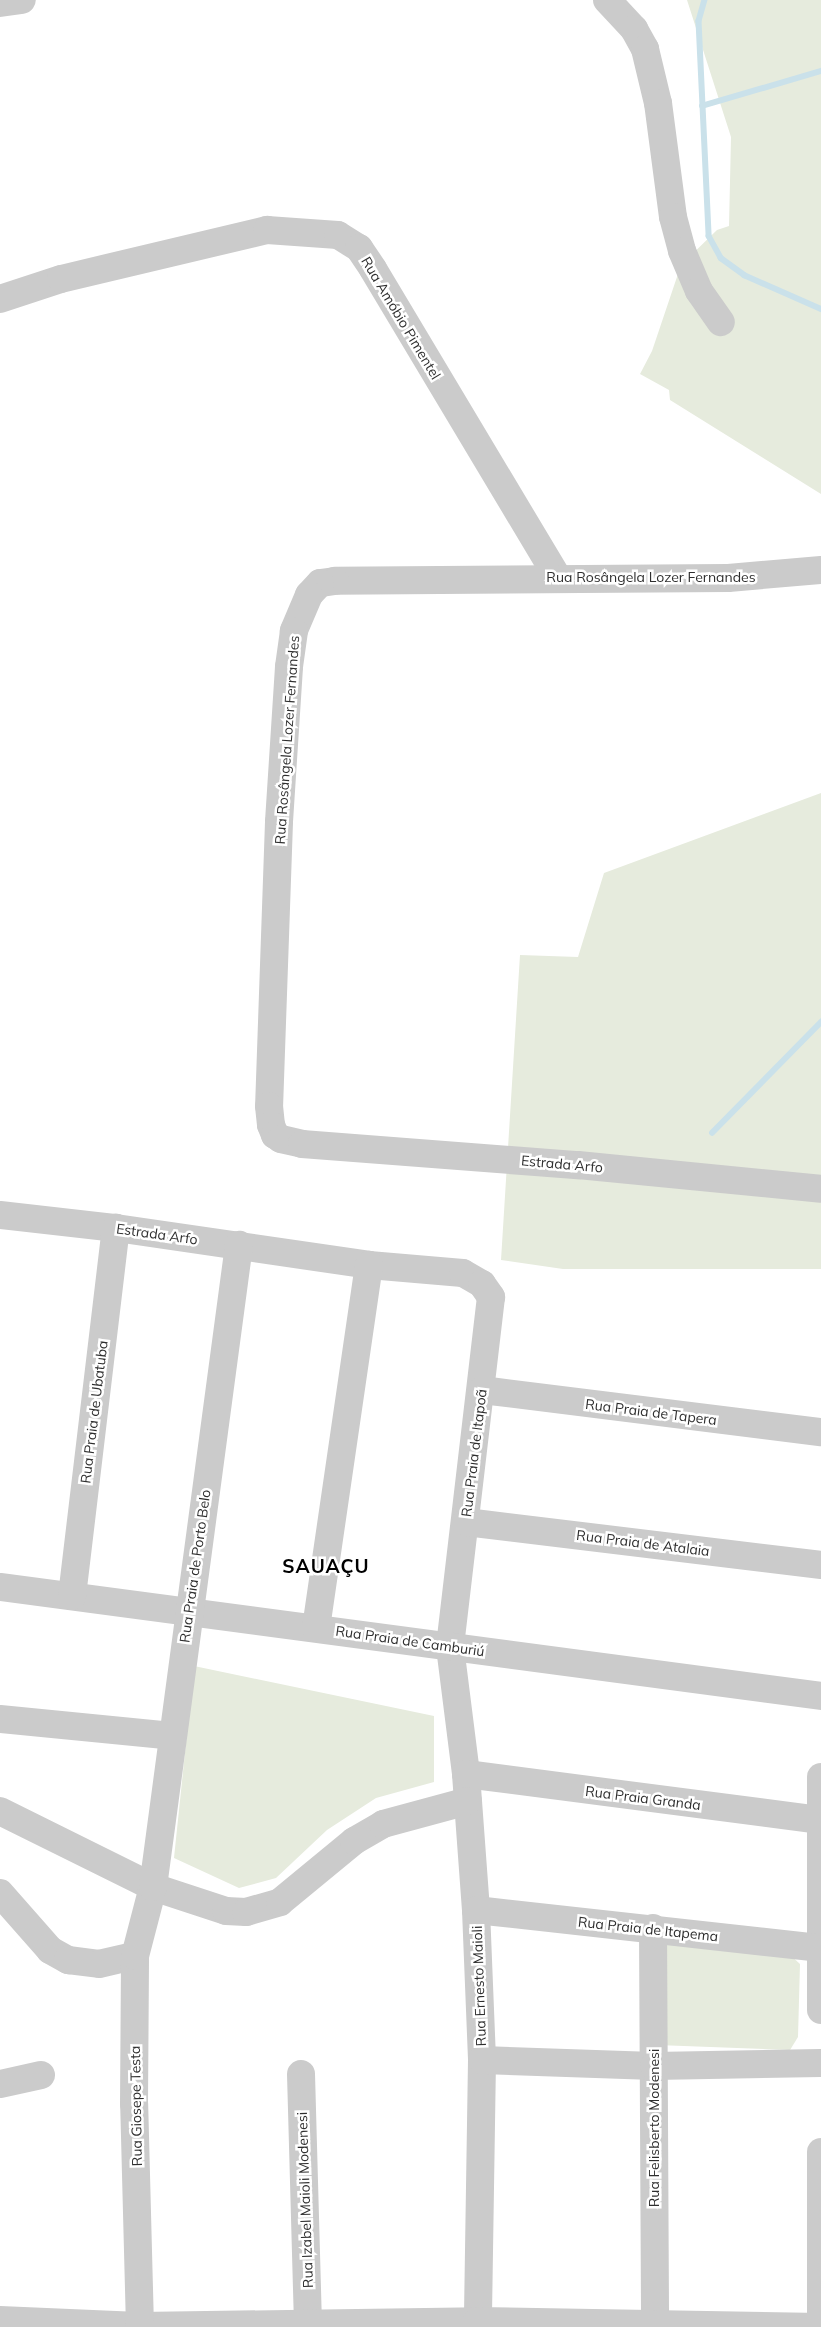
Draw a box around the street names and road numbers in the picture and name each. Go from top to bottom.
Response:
street label: Rua Amóbio Pimentel [358,254,444,382]
street label: Rua Rosângela Lozer Fernandes [546,569,756,585]
street label: Rua Rosângela Lozer Fernandes [271,635,303,845]
street label: Estrada Arfo [520,1152,604,1176]
street label: Estrada Arfo [115,1220,199,1248]
street label: Rua Praia de Ubatuba [77,1339,111,1485]
street label: Rua Praia de Itapoã [458,1388,490,1518]
street label: Rua Praia de Tapera [584,1396,718,1428]
street label: Rua Praia de Porto Belo [176,1488,214,1644]
street label: Rua Praia de Atalaia [575,1526,711,1560]
street label: Rua Praia de Camburiú [334,1622,486,1660]
street label: Rua Praia Granda [584,1783,702,1813]
street label: Rua Praia de Itapema [577,1913,719,1945]
street label: Rua Ernesto Maioli [468,1925,490,2047]
street label: Rua Giosepe Testa [127,2045,145,2167]
street label: Rua Felisberto Modenesi [646,2049,662,2207]
street label: Rua Izabel Maioli Modenesi [294,2112,316,2288]

